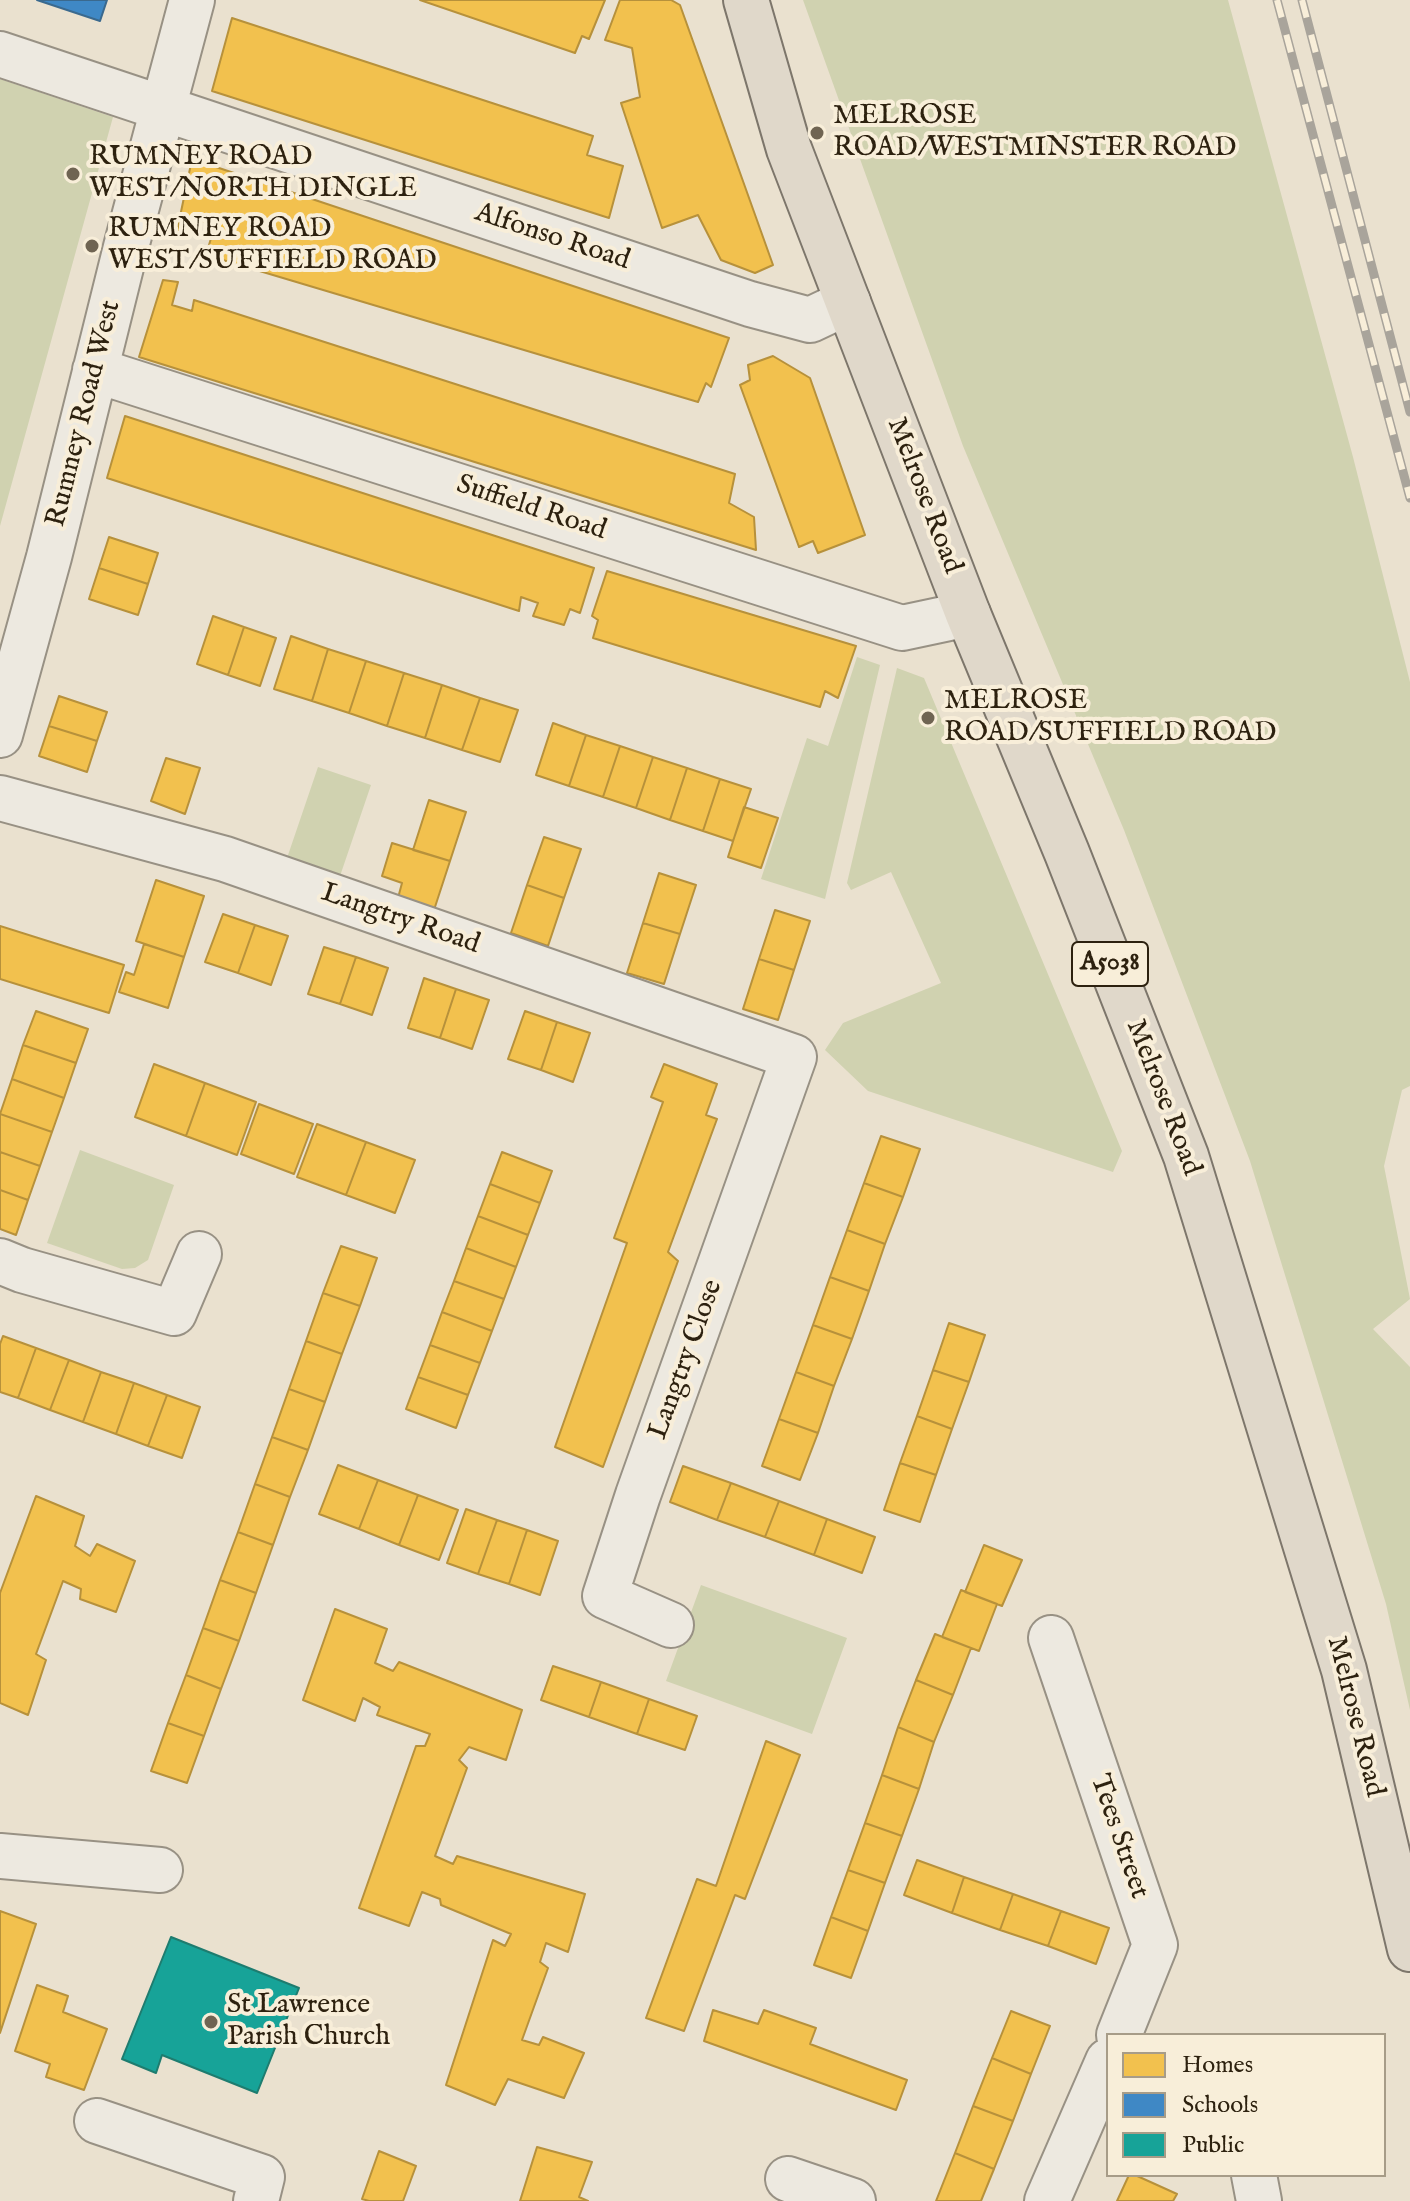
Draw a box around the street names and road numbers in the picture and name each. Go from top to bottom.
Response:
street label: Alfonso Road [470,197,634,279]
street label: Rumney Road West [41,297,129,531]
street label: Melrose Road [878,413,968,579]
street label: Suffield Road [452,469,610,549]
street label: Langtry Road [316,877,484,963]
road number: A5038 [1072,942,1148,986]
street label: Melrose Road [1117,1015,1207,1181]
street label: Langtry Close [643,1276,731,1444]
street label: Melrose Road [1318,1633,1390,1801]
street label: Tees Street [1081,1770,1155,1904]

